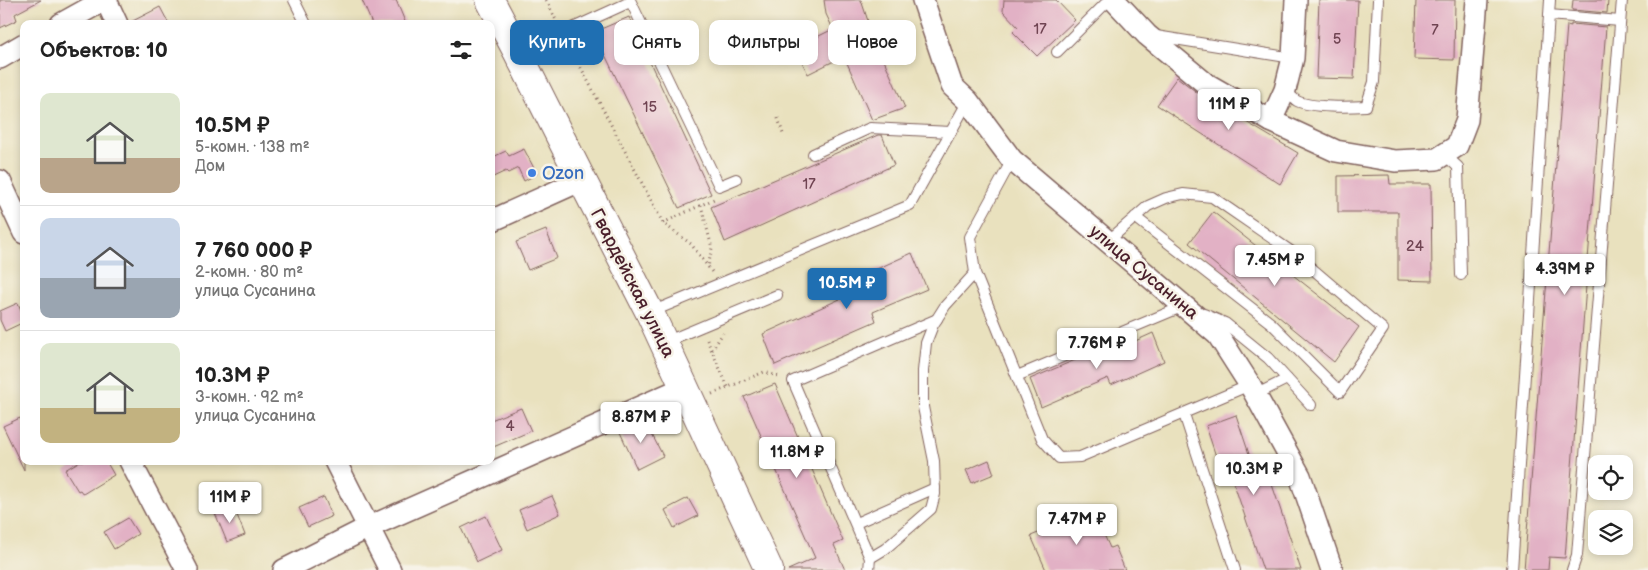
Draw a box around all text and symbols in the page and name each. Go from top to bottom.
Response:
chip: Купить [510,20,604,65]
chip: Снять [614,20,699,65]
chip: Фильтры [709,20,818,65]
chip: Новое [828,20,916,65]
house number: 17 [1033,20,1047,39]
house number: 7 [1431,21,1439,40]
house number: 5 [1333,30,1341,49]
icon: filters [447,36,475,64]
text: Объектов: 10 [40,38,168,63]
pin: 11M ₽ [1194,88,1264,131]
text: 11M ₽ [1209,95,1249,114]
house number: 15 [643,98,657,117]
icon: home [80,113,140,173]
text: 10.5M ₽ [195,113,270,138]
text: 5-комн. · 138 m² [195,138,310,157]
text: Дом [195,157,225,176]
place label: Ozon [542,163,584,184]
marker: Ozon [526,167,538,179]
house number: 17 [802,175,816,194]
street label: Гвардейская улица [586,205,679,362]
street label: улица Сусанина [1085,221,1203,324]
house number: 24 [1406,237,1424,256]
icon: home [80,238,140,298]
text: 7 760 000 ₽ [195,238,312,263]
pin: 7.45M ₽ [1229,244,1321,287]
text: 7.45M ₽ [1246,251,1304,270]
pin: 4.39M ₽ [1519,254,1611,296]
text: 4.39M ₽ [1535,260,1595,279]
text: 2-комн. · 80 m² [195,263,303,282]
pin: 10.5M ₽ [801,268,893,310]
text: 10.5M ₽ [819,274,875,293]
text: улица Сусанина [195,282,316,301]
pin: 7.76M ₽ [1051,328,1143,370]
text: 7.76M ₽ [1068,334,1126,353]
icon: home [80,363,140,423]
text: 10.3M ₽ [195,363,270,388]
text: 3-комн. · 92 m² [195,388,304,407]
pin: 8.87M ₽ [595,402,687,444]
text: улица Сусанина [195,407,316,426]
text: 8.87M ₽ [611,408,671,427]
house number: 4 [505,417,515,436]
pin: 11.8M ₽ [751,436,843,479]
text: 11.8M ₽ [770,443,824,462]
pin: 10.3M ₽ [1208,454,1300,496]
map controls [1588,455,1633,555]
button: locate [1588,455,1633,500]
text: 10.3M ₽ [1226,460,1283,479]
pin: 11M ₽ [195,482,265,524]
text: 11M ₽ [210,488,250,507]
pin: 7.47M ₽ [1031,504,1123,546]
text: 7.47M ₽ [1048,510,1106,529]
button: layers [1588,510,1633,555]

